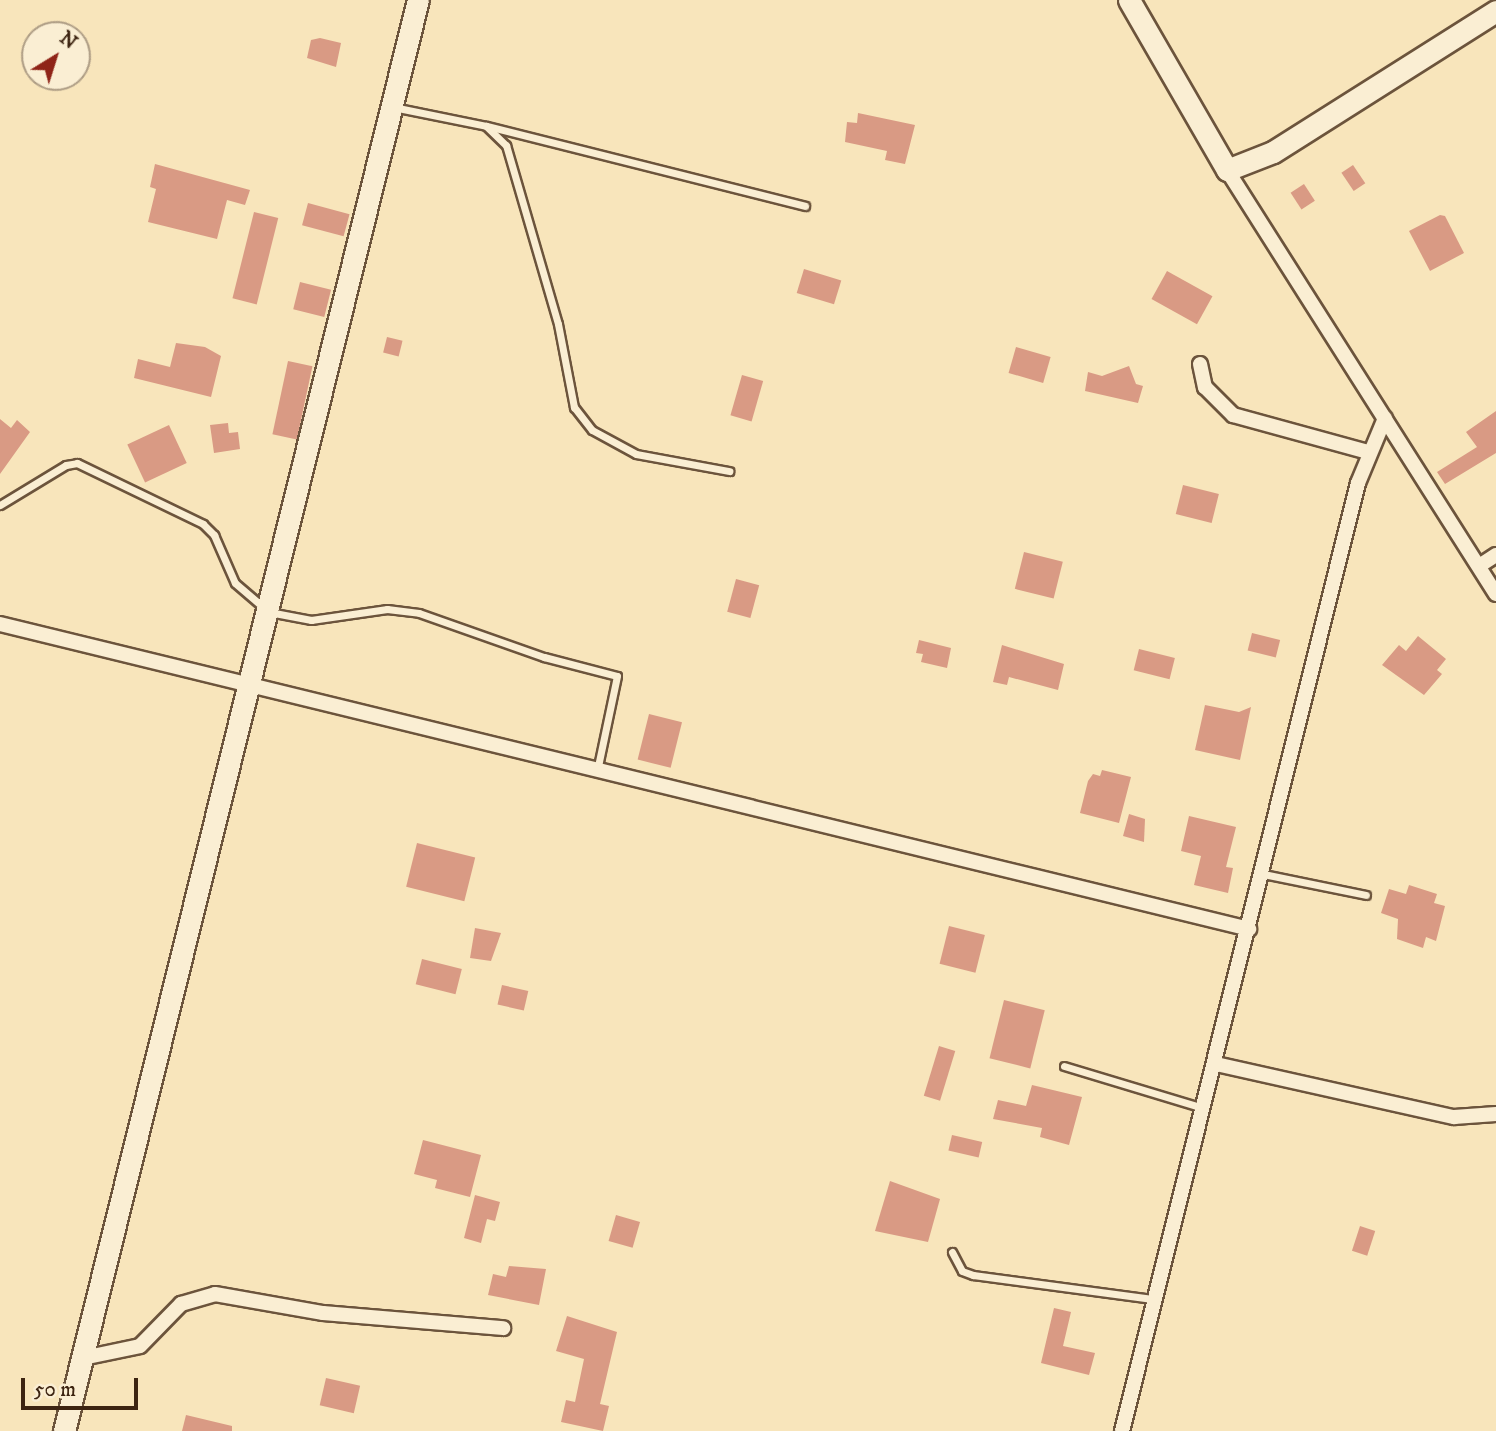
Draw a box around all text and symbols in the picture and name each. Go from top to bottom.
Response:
north arrow [21,21,91,91]
text: N [55,27,81,54]
scale bar [24,1364,142,1408]
text: 50 m [34,1377,76,1403]

